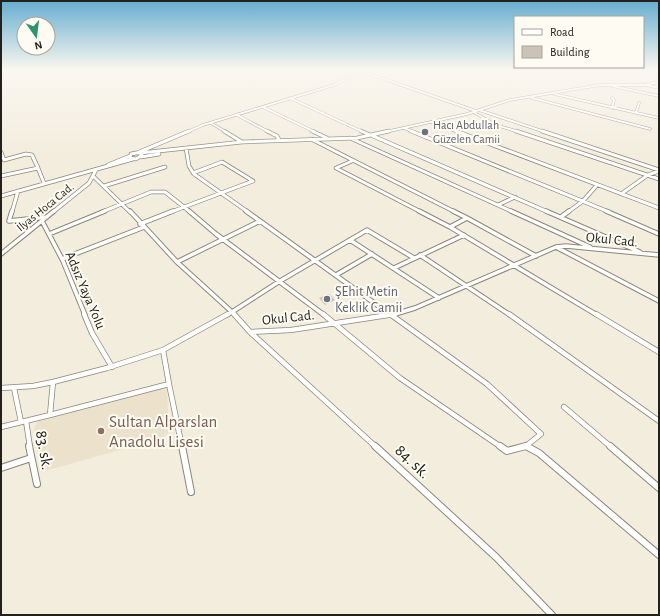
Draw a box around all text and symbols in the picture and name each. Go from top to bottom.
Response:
north arrow [16,16,56,56]
legend [514,16,644,68]
text: Road [550,26,574,38]
text: N [33,39,43,51]
text: Building [550,46,590,58]
place label: Hacı Abdullah Güzelen Camii [433,119,500,145]
marker: Hacı Abdullah Güzelen Camii [420,127,430,137]
street label: İlyas Hoca Cad. [14,180,76,234]
street label: Okul Cad. [585,230,639,250]
street label: Adsız Yaya Yolu [62,249,108,331]
place label: ŞEhit Metin Keklik Camii [335,285,402,315]
marker: ŞEhit Metin Keklik Camii [322,294,332,304]
street label: Okul Cad. [261,308,315,328]
place label: Sultan Alparslan Anadolu Lisesi [109,413,217,450]
marker: Sultan Alparslan Anadolu Lisesi [96,426,106,436]
street label: 83. sk. [33,429,56,471]
street label: 84. sk. [392,441,433,482]

